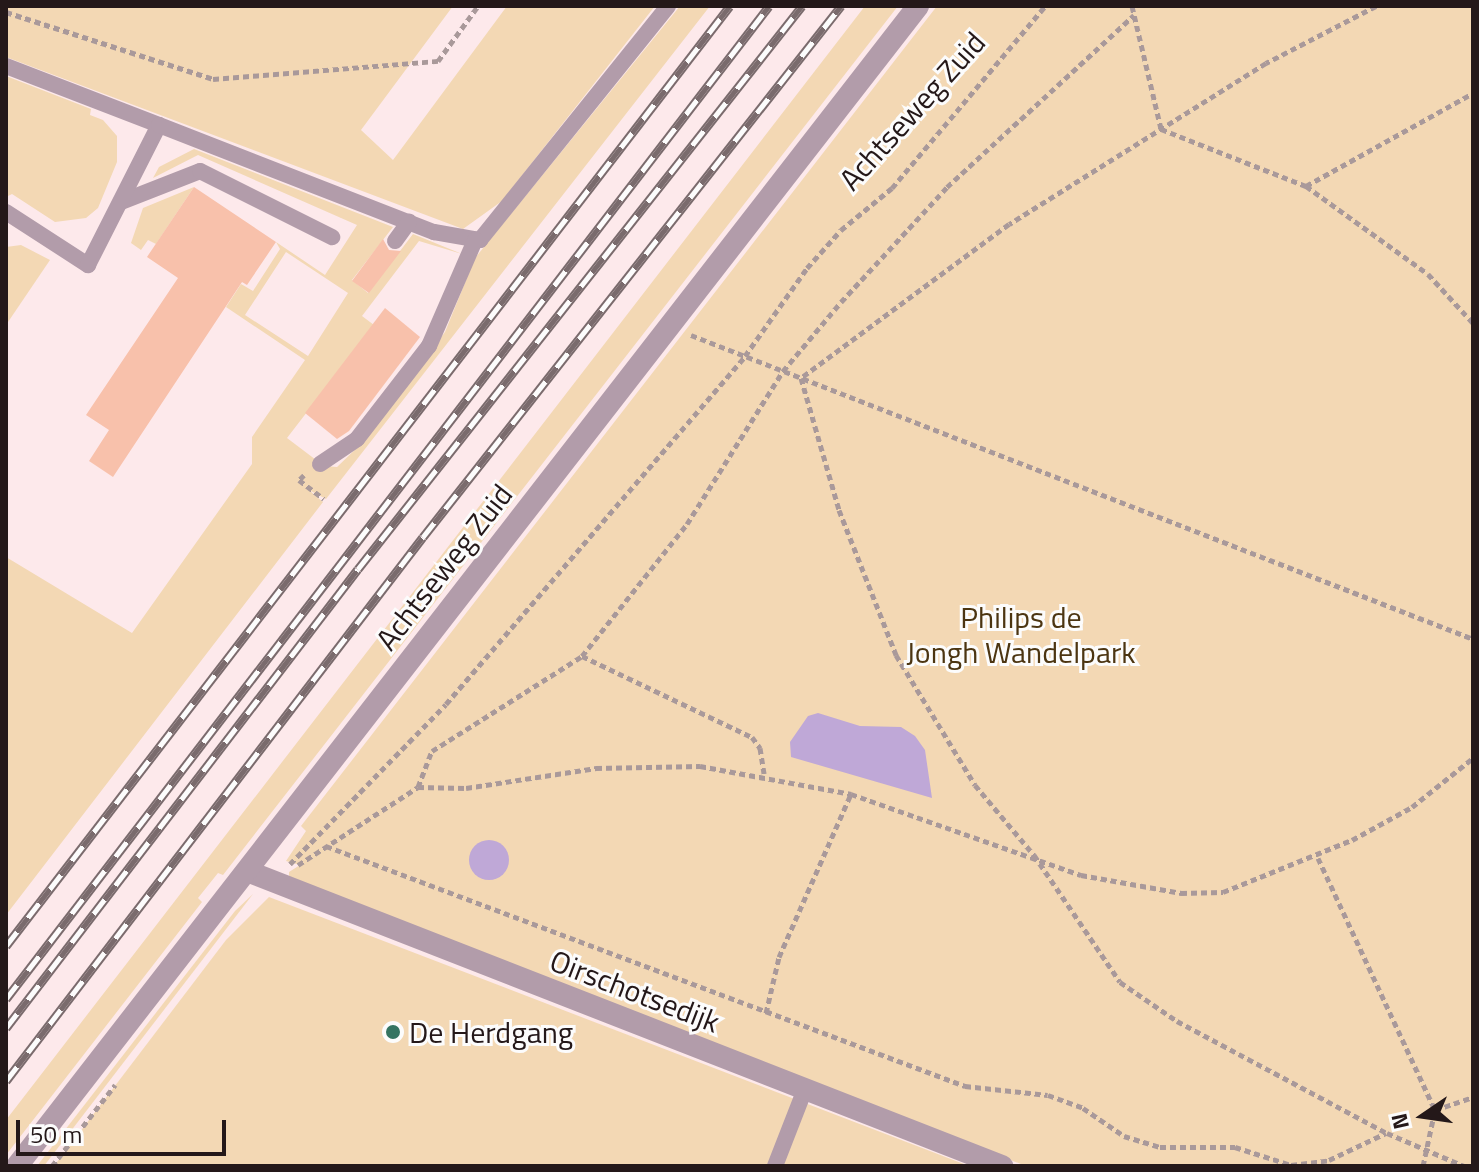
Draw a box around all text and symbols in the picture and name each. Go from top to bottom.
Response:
street label: Achtseweg Zuid [832,25,992,197]
street label: Achtseweg Zuid [368,477,520,657]
park label: Philips de Jongh Wandelpark [906,599,1136,670]
street label: Oirschotsedijk [545,942,725,1040]
place label: De Herdgang [409,1014,573,1050]
marker: De Herdgang [384,1023,402,1041]
north arrow [1383,1076,1463,1156]
scale bar [20,1104,230,1154]
text: N [1381,1110,1418,1133]
text: 50 m [30,1116,82,1152]

